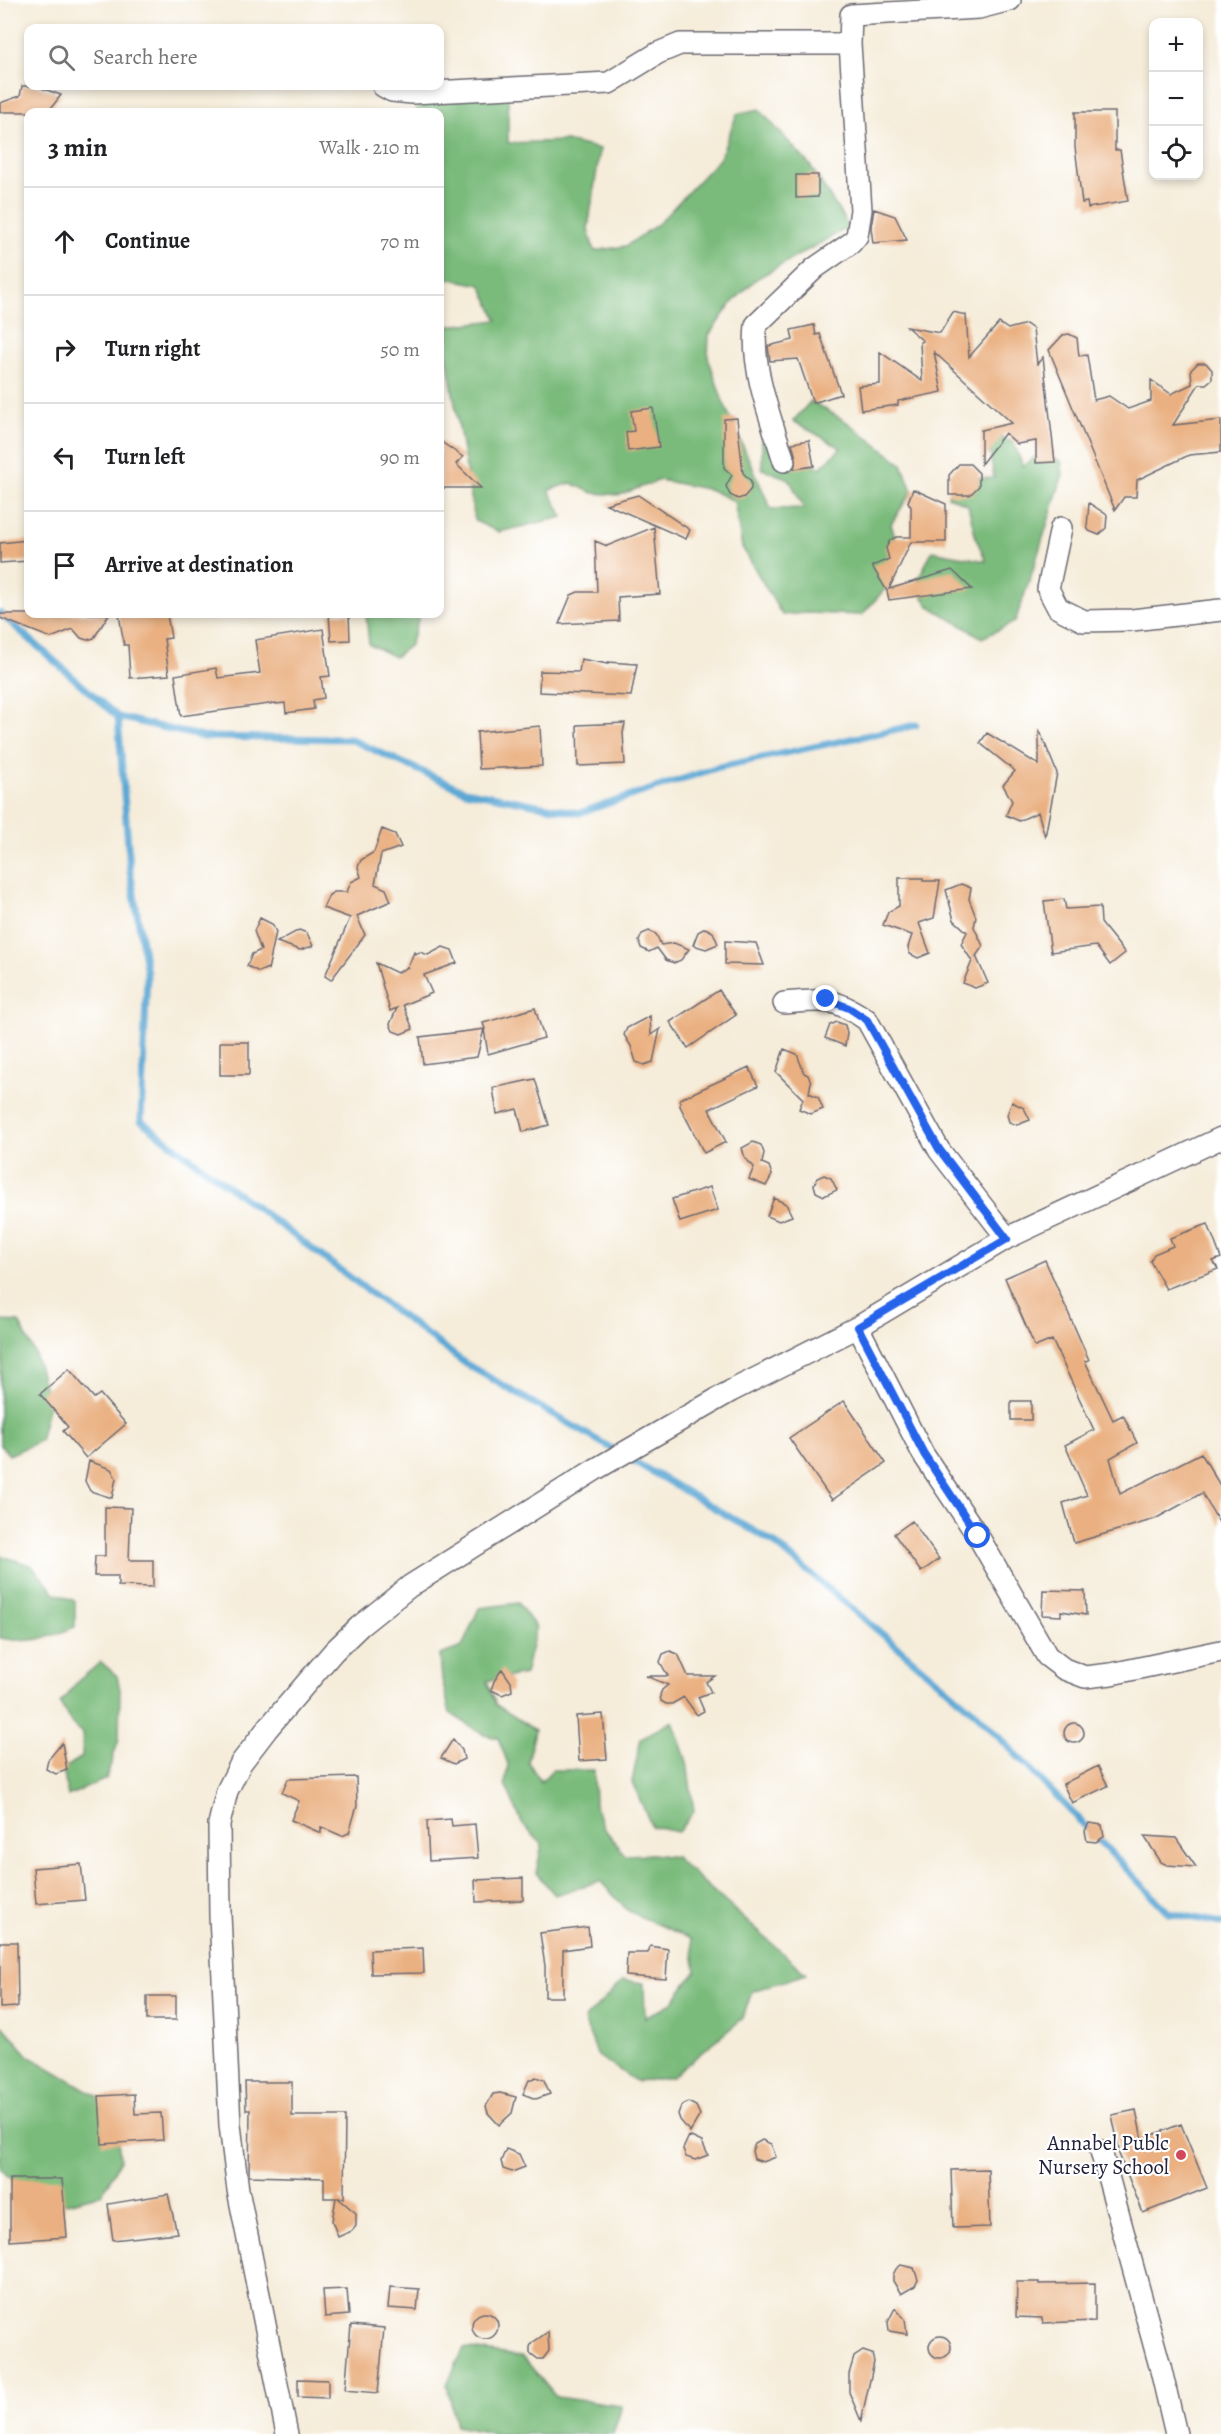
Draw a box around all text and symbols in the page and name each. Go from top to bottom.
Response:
map controls [1149,18,1203,180]
button: + [1149,18,1203,72]
search box [24,24,444,90]
icon: search [45,41,78,74]
text: Search here [93,42,198,72]
button: − [1149,72,1203,126]
button: locate [1149,126,1203,180]
text: 3 min [48,130,108,165]
text: Walk · 210 m [319,134,420,161]
icon: ahead [48,225,81,258]
text: Continue [105,226,190,256]
text: 70 m [380,228,420,255]
icon: right [48,333,81,366]
text: Turn right [105,334,201,364]
text: 50 m [380,336,420,363]
icon: left [48,441,81,474]
text: Turn left [105,442,185,472]
text: 90 m [380,444,420,471]
icon: arrive [48,549,81,582]
text: Arrive at destination [105,550,294,580]
route end [812,985,838,1011]
route start [964,1522,990,1548]
place label: Annabel Publc Nursery School [1038,2129,1169,2181]
marker: Annabel Publc Nursery School [1174,2148,1188,2162]

